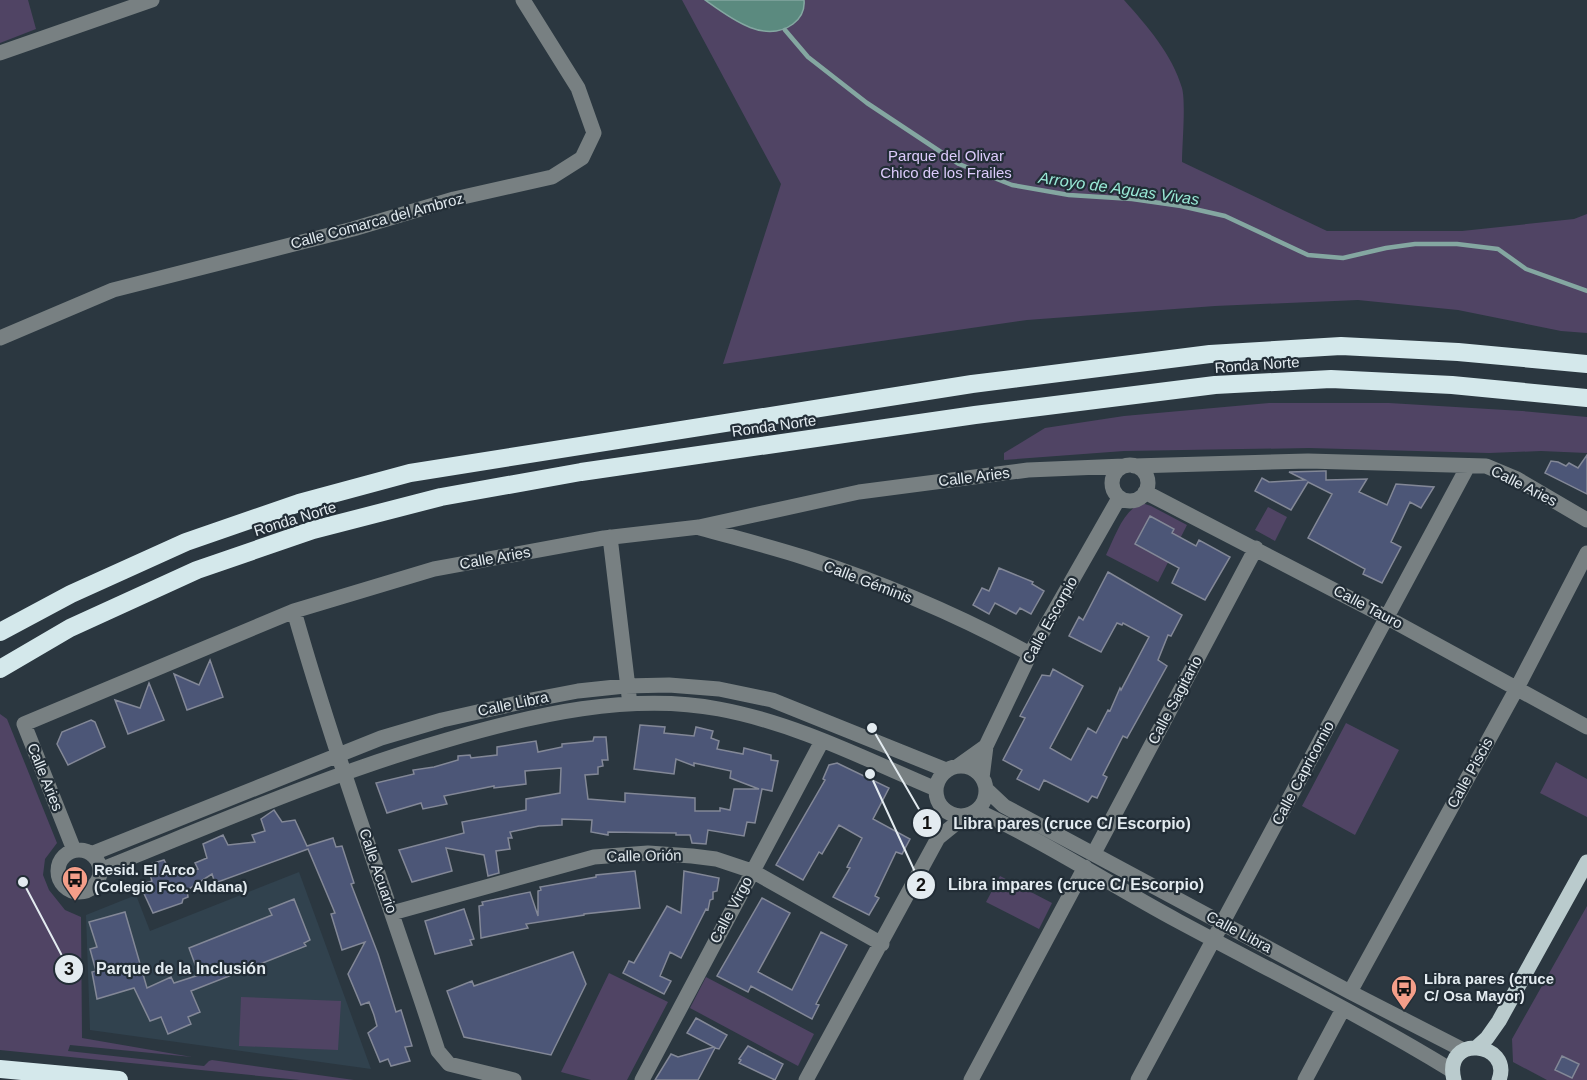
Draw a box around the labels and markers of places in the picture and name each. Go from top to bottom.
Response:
callout: Libra pares (cruce C/ Escorpio) [912,806,1203,840]
place label: Resid. El Arco (Colegio Fco. Aldana) [94,861,248,895]
bus stop icon: Resid. El Arco (Colegio Fco. Aldana) [60,864,90,902]
callout: Libra impares (cruce C/ Escorpio) [906,868,1216,902]
callout: Parque de la Inclusión [54,952,278,986]
place label: Libra pares (cruce C/ Osa Mayor) [1424,970,1554,1004]
bus stop icon: Libra pares (cruce C/ Osa Mayor) [1389,973,1419,1011]

